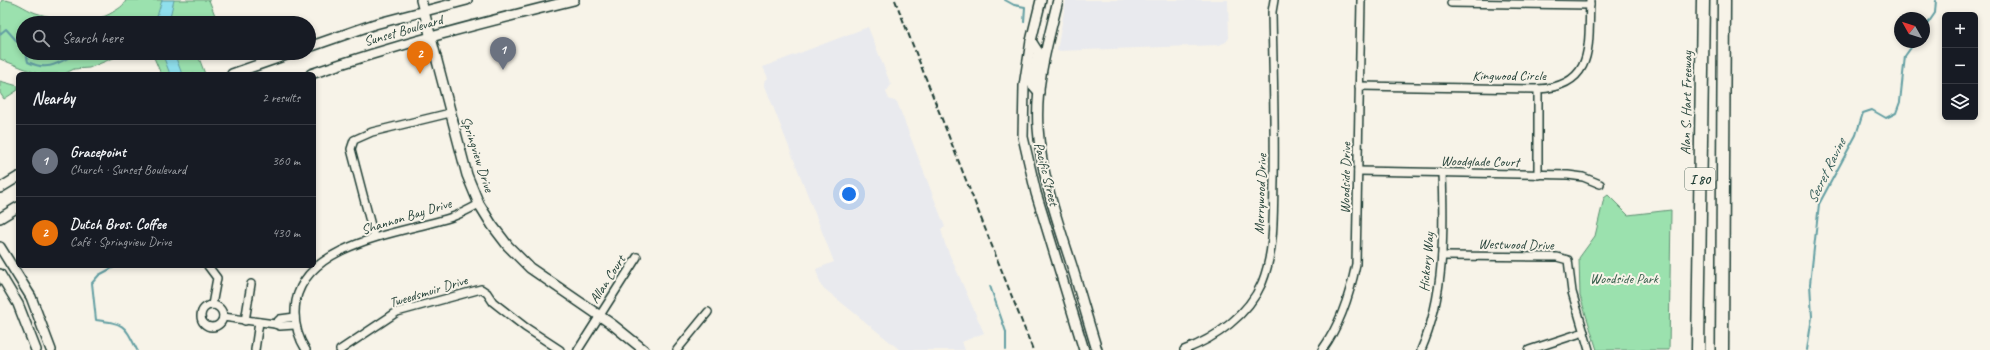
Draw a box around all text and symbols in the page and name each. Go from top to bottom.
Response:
street label: Sunset Boulevard [362,10,447,50]
north arrow [1894,12,1930,48]
map controls [1942,12,1978,120]
button: + [1942,12,1978,48]
search box [16,16,316,60]
icon: search [30,27,52,49]
text: Search here [62,29,123,48]
pin: 1 [490,37,516,70]
pin: 2 [407,41,433,74]
button: − [1942,48,1978,84]
street label: Alan S. Hart Freeway [1677,50,1696,155]
street label: Kingwood Circle [1472,67,1547,84]
button: layers [1942,84,1978,120]
text: Nearby [32,88,75,109]
text: 2 results [262,90,300,106]
street label: Springview Drive [457,114,498,196]
water label: Secret Ravine [1803,134,1851,207]
street label: Pacific Street [1030,141,1063,209]
street label: Woodside Drive [1336,141,1355,214]
text: Gracepoint [70,143,126,162]
street label: Merrywood Drive [1251,152,1270,235]
street label: Woodglade Court [1441,152,1522,171]
text: 1 [42,153,48,169]
text: 360 m [272,153,300,169]
text: Church · Sunset Boulevard [70,162,186,178]
road number: I 80 [1685,168,1715,190]
your location [839,184,859,204]
street label: Shannon Bay Drive [359,194,455,238]
text: Dutch Bros. Coffee [70,215,166,234]
text: 2 [42,225,48,241]
text: 430 m [272,225,300,241]
street label: Hickory Way [1415,230,1438,292]
text: Café · Springview Drive [70,234,172,250]
street label: Westwood Drive [1478,235,1555,254]
street label: Allan Court [586,251,630,307]
park label: Woodside Park [1590,270,1659,287]
street label: Tweedsmuir Drive [387,271,471,311]

